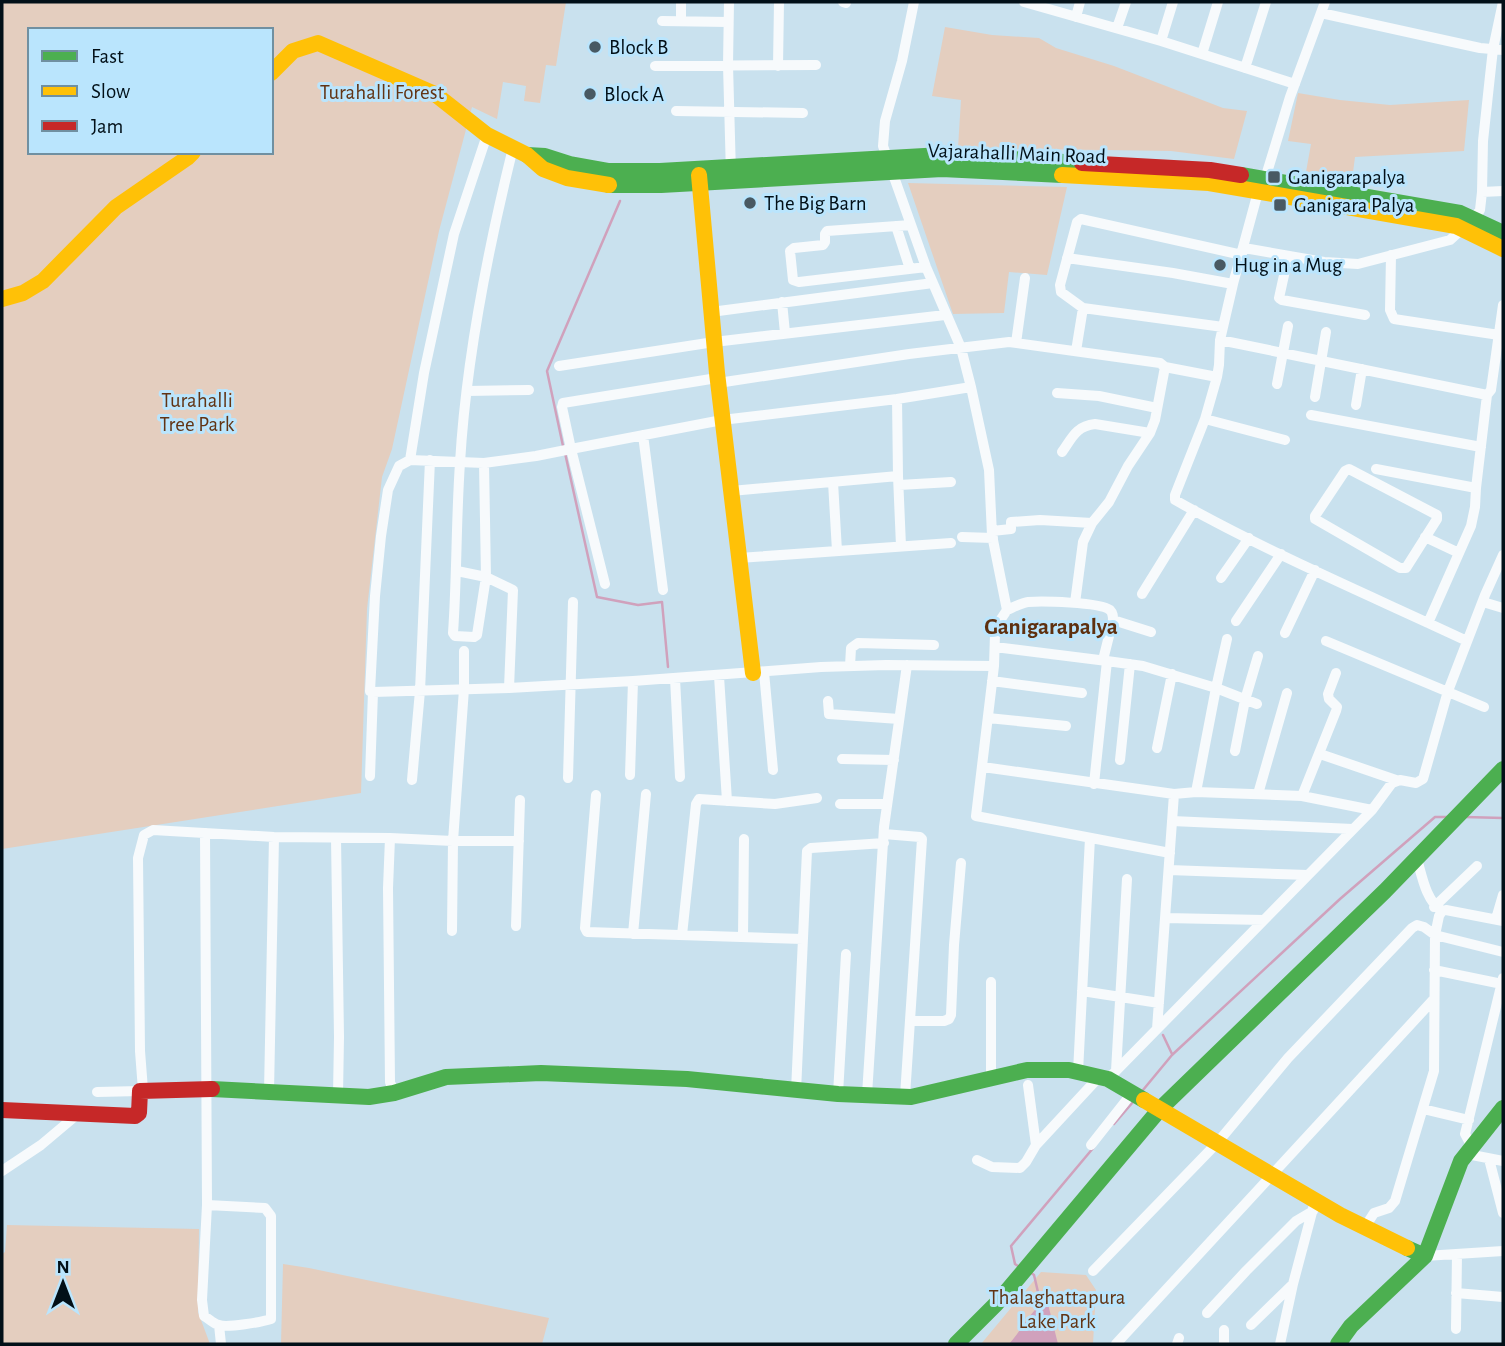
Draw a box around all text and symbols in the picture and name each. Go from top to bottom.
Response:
legend [28,28,273,154]
place label: Block B [609,37,668,58]
marker: Block B [587,39,603,55]
text: Fast [91,46,124,67]
text: Slow [91,81,130,102]
park label: Turahalli Forest [320,82,445,103]
place label: Block A [604,84,664,105]
marker: Block A [582,86,598,102]
text: Jam [91,116,123,137]
street label: Vajarahalli Main Road [927,140,1107,167]
place label: Ganigarapalya [1288,167,1406,188]
marker: Ganigarapalya [1266,169,1282,185]
place label: The Big Barn [764,193,867,214]
marker: The Big Barn [742,195,758,211]
place label: Ganigara Palya [1294,195,1415,216]
marker: Ganigara Palya [1272,197,1288,213]
place label: Hug in a Mug [1234,255,1343,276]
marker: Hug in a Mug [1212,257,1228,273]
park label: Turahalli Tree Park [160,390,235,435]
district label: Ganigarapalya [984,616,1118,639]
north arrow [28,1248,98,1318]
text: N [56,1258,70,1277]
park label: Thalaghattapura Lake Park [988,1287,1126,1332]

